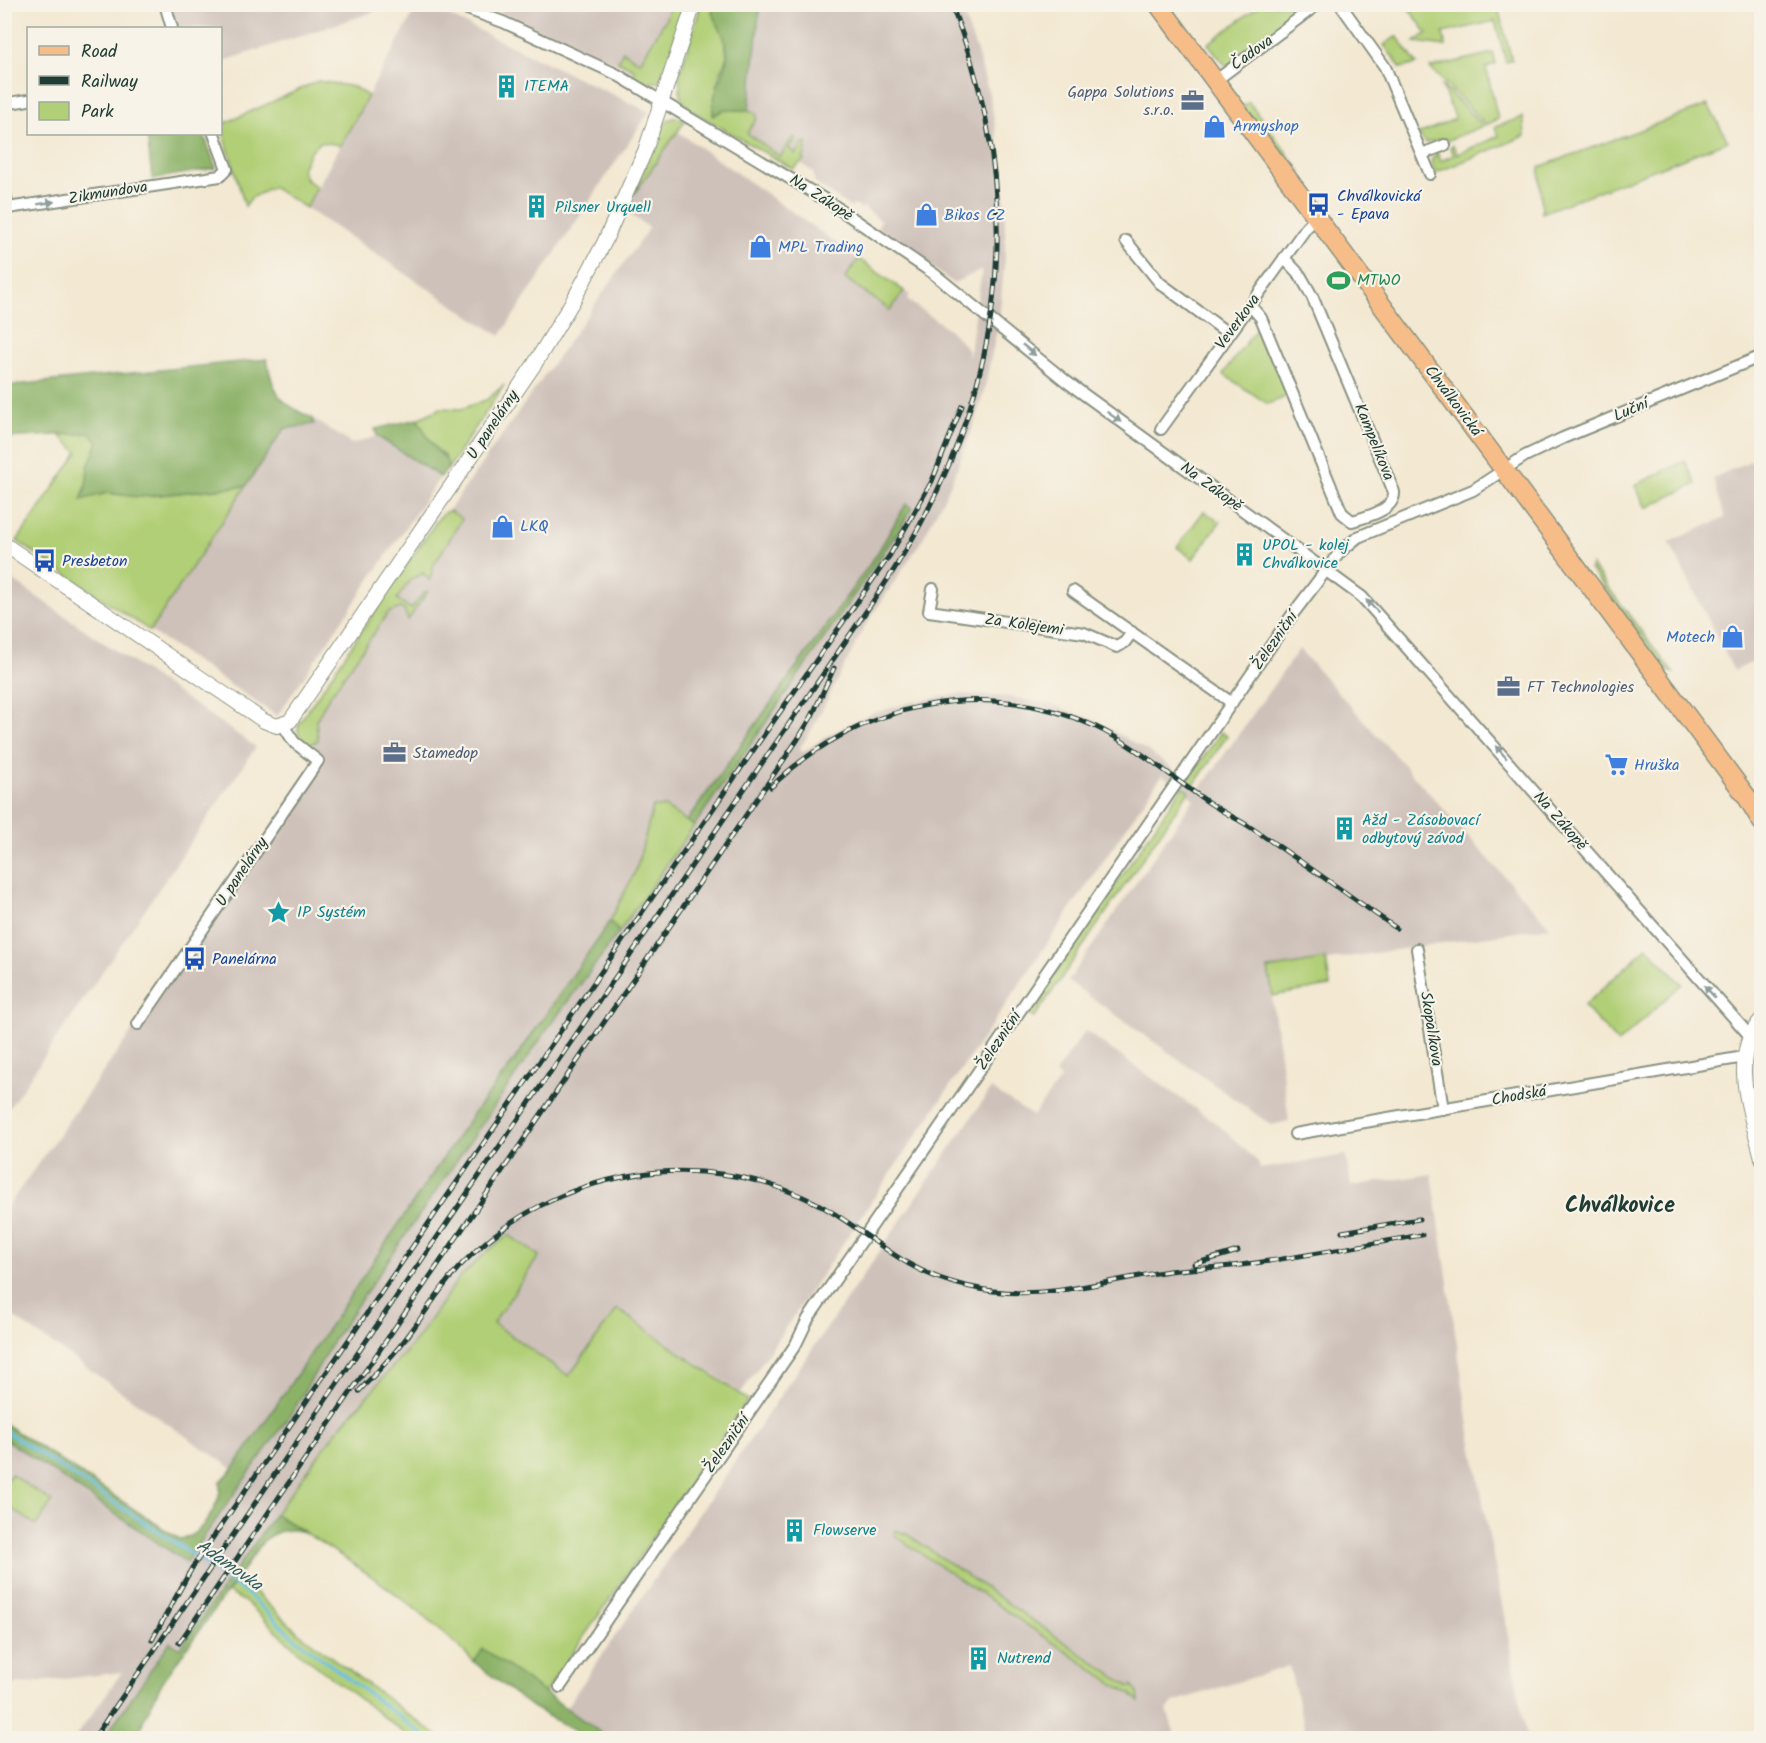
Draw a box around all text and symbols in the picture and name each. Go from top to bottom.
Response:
legend [27,27,222,135]
street label: Čadova [1225,29,1279,77]
text: Road [81,38,118,67]
text: Railway [81,68,138,97]
building icon: ITEMA [493,73,519,99]
place label: ITEMA [524,74,570,99]
place label: Gappa Solutions s.r.o. [1068,80,1174,123]
office icon: Gappa Solutions s.r.o. [1179,88,1205,114]
text: Park [81,98,114,127]
shop icon: Armyshop [1202,113,1228,139]
place label: Armyshop [1233,114,1299,139]
street label: Na Zákopě [784,168,859,229]
street label: Zikmundova [67,174,149,212]
place label: Chválkovická - Epava [1337,184,1422,227]
bus stop icon: Chválkovická - Epava [1306,192,1332,218]
building icon: Pilsner Urquell [524,194,550,220]
place label: Pilsner Urquell [555,195,651,220]
one-way arrow [36,198,55,207]
shop icon: Bikos CZ [913,202,939,228]
place label: Bikos CZ [944,203,1006,228]
shop icon: MPL Trading [747,234,773,260]
place label: MPL Trading [778,235,864,260]
sports icon: MTWO [1326,267,1352,293]
place label: MTWO [1357,268,1401,293]
street label: Veverkova [1209,289,1267,355]
one-way arrow [1021,344,1037,357]
street label: Chválkovická [1418,360,1489,443]
street label: U panelárny [460,385,526,465]
street label: Luční [1610,391,1654,429]
street label: Kampelíkova [1347,400,1401,484]
one-way arrow [1106,410,1121,422]
street label: Na Zákopě [1175,456,1248,519]
shop icon: LKQ [489,513,515,539]
place label: LKQ [520,514,548,539]
place label: UPOL - kolej Chválkovice [1262,533,1350,576]
building icon: UPOL - kolej Chválkovice [1231,541,1257,567]
bus stop icon: Presbeton [31,548,57,574]
place label: Presbeton [62,549,128,574]
one-way arrow [1364,599,1379,613]
street label: Železniční [1246,605,1306,676]
street label: Za Kolejemi [983,607,1066,643]
shop icon: Motech [1720,624,1746,650]
place label: Motech [1666,625,1715,650]
office icon: FT Technologies [1496,674,1522,700]
place label: FT Technologies [1527,675,1634,700]
office icon: Stamedop [382,740,408,766]
place label: Stamedop [413,741,478,766]
one-way arrow [1495,745,1508,760]
supermarket icon: Hruška [1603,752,1629,778]
place label: Hruška [1634,753,1680,778]
street label: Na Zákopě [1527,786,1594,857]
place label: Ažd - Zásobovací odbytový závod [1362,808,1481,851]
building icon: Ažd - Zásobovací odbytový závod [1331,816,1357,842]
street label: U panelárny [209,832,275,912]
place icon: IP Systém [266,899,292,925]
place label: IP Systém [297,900,366,925]
bus stop icon: Panelárna [181,946,207,972]
place label: Panelárna [212,947,277,972]
one-way arrow [1704,985,1717,1000]
street label: Skopalíkova [1413,990,1449,1068]
street label: Železniční [970,1004,1029,1076]
street label: Chodská [1490,1079,1550,1113]
district label: Chválkovice [1565,1189,1675,1224]
street label: Železniční [698,1408,758,1479]
building icon: Flowserve [782,1517,808,1543]
place label: Flowserve [813,1518,877,1543]
water label: Adamovka [190,1533,269,1600]
building icon: Nutrend [966,1645,992,1671]
place label: Nutrend [997,1646,1052,1671]

